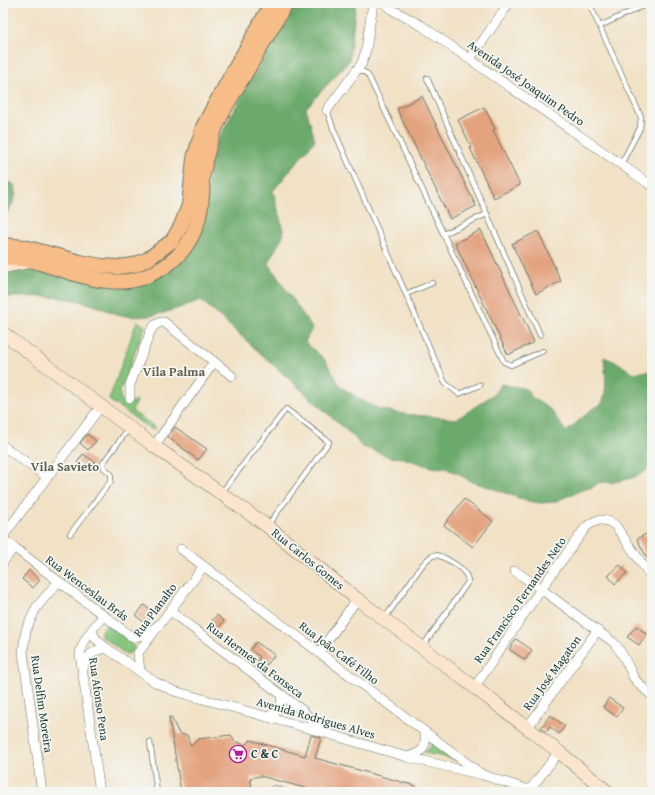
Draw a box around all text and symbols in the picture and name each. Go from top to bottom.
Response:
street label: Avenida José Joaquim Pedro [464,36,588,130]
district label: Vila Palma [143,362,206,381]
district label: Vila Savieto [31,457,99,476]
street label: Rua Carlos Gomes [268,524,348,593]
street label: Rua Francisco Fernandes Neto [469,533,570,666]
street label: Rua Wenceslau Brás [42,551,132,625]
street label: Rua Planalto [129,579,180,640]
street label: Rua Hermes da Fonseca [203,617,308,702]
street label: Rua João Café Filho [296,617,383,688]
street label: Rua José Magaton [519,632,585,714]
street label: Rua Delfim Moreira [27,654,58,754]
street label: Rua Afonso Pena [85,656,114,742]
street label: Avenida Rodrigues Alves [255,692,378,743]
supermarket icon: C & C [228,744,248,764]
place label: C & C [251,745,278,762]

